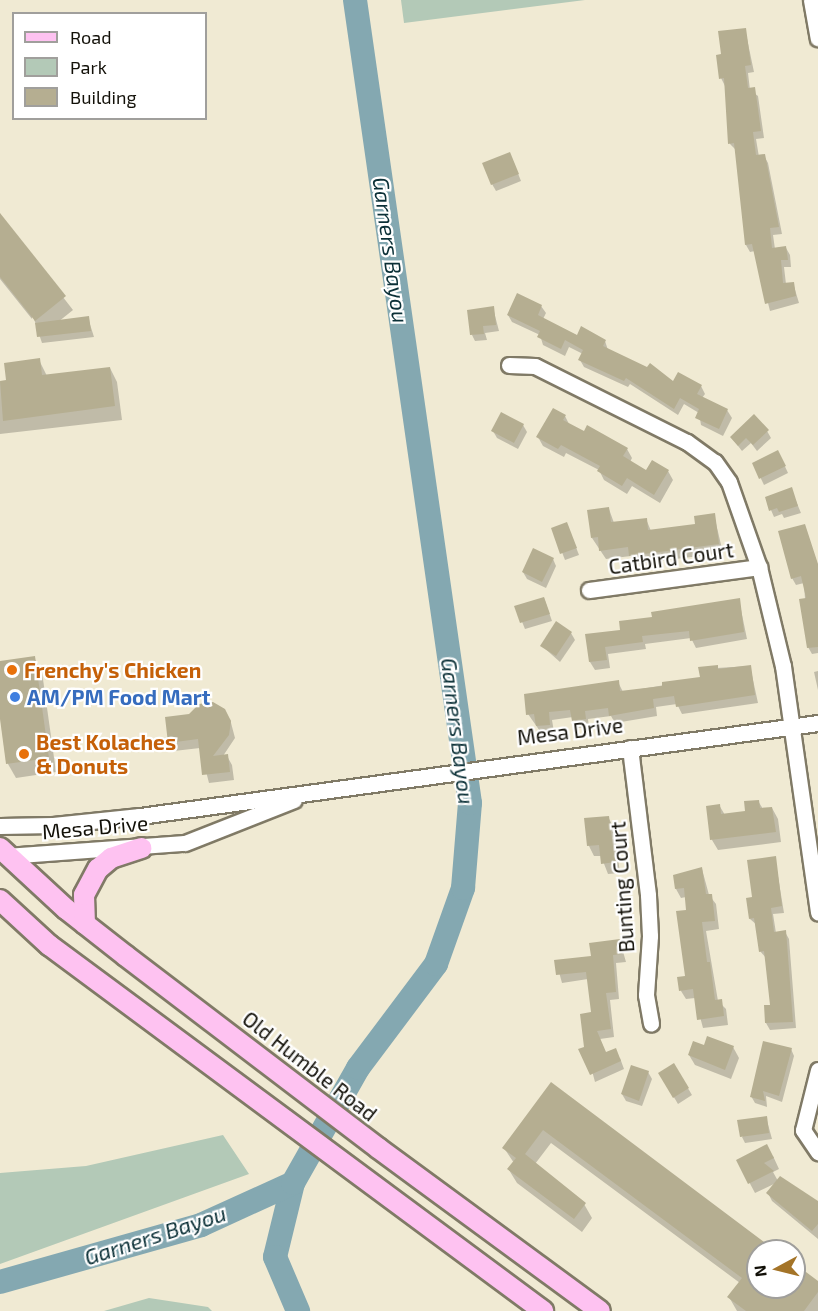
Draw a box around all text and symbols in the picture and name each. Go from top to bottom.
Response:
legend [12,12,207,120]
text: Road [70,26,111,48]
text: Park [70,56,107,78]
text: Building [70,86,137,108]
water label: Garners Bayou [368,175,414,325]
street label: Catbird Court [607,537,735,579]
water label: Garners Bayou [436,656,480,806]
place label: Frenchy's Chicken [24,657,201,683]
marker: Frenchy's Chicken [5,663,19,677]
place label: AM/PM Food Mart [27,684,210,710]
marker: AM/PM Food Mart [8,690,22,704]
street label: Mesa Drive [516,712,624,750]
place label: Best Kolaches & Donuts [36,729,176,779]
marker: Best Kolaches & Donuts [17,747,31,761]
street label: Mesa Drive [41,810,149,844]
street label: Bunting Court [605,821,639,953]
street label: Old Humble Road [238,1006,382,1126]
water label: Garners Bayou [81,1200,229,1270]
north arrow [746,1239,806,1299]
text: N [749,1264,770,1278]

